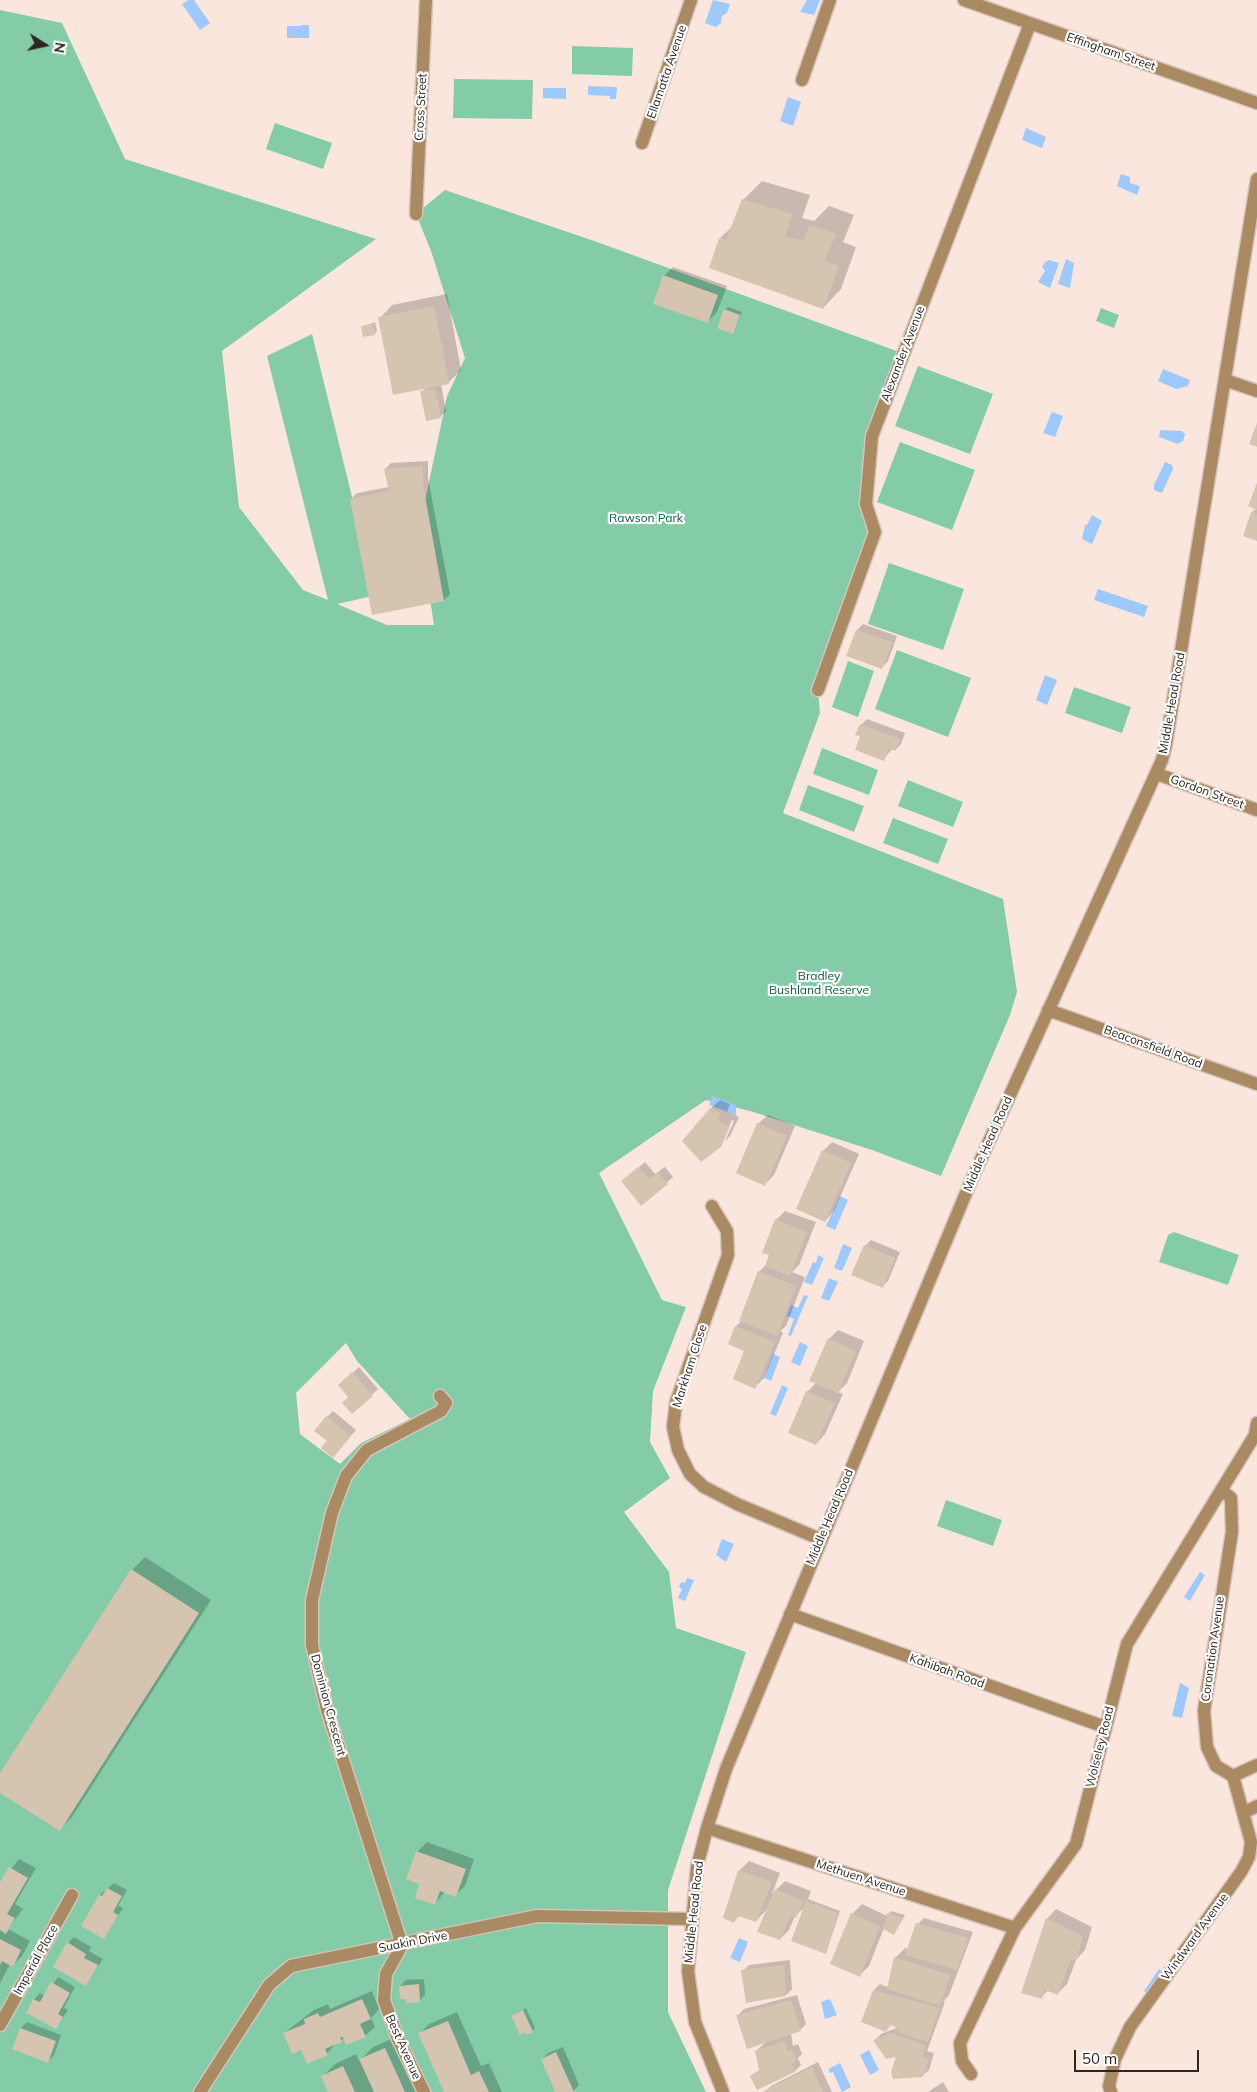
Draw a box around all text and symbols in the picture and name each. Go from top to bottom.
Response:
north arrow [20,20,70,70]
street label: Ellamatta Avenue [644,23,690,121]
street label: Effingham Street [1065,30,1157,74]
text: N [50,41,70,54]
street label: Cross Street [412,73,430,141]
street label: Alexander Avenue [878,304,928,404]
park label: Rawson Park [609,511,683,525]
street label: Middle Head Road [1156,651,1188,755]
street label: Gordon Street [1168,772,1246,812]
park label: Bradley Bushland Reserve [769,969,869,997]
street label: Beaconsfield Road [1102,1023,1204,1071]
street label: Middle Head Road [961,1094,1015,1194]
street label: Markham Close [670,1323,710,1409]
street label: Middle Head Road [803,1467,857,1567]
street label: Coronation Avenue [1199,1596,1227,1702]
street label: Kahibah Road [908,1651,986,1691]
street label: Dominion Crescent [308,1653,348,1757]
street label: Wolseley Road [1083,1705,1117,1789]
street label: Methuen Avenue [814,1857,908,1899]
street label: Middle Head Road [681,1860,707,1964]
street label: Windward Avenue [1159,1891,1231,1983]
street label: Imperial Place [11,1922,61,1998]
street label: Suakin Drive [377,1928,449,1956]
street label: Best Avenue [382,2012,424,2082]
scale bar [1077,2040,1202,2072]
text: 50 m [1082,2049,1117,2068]

